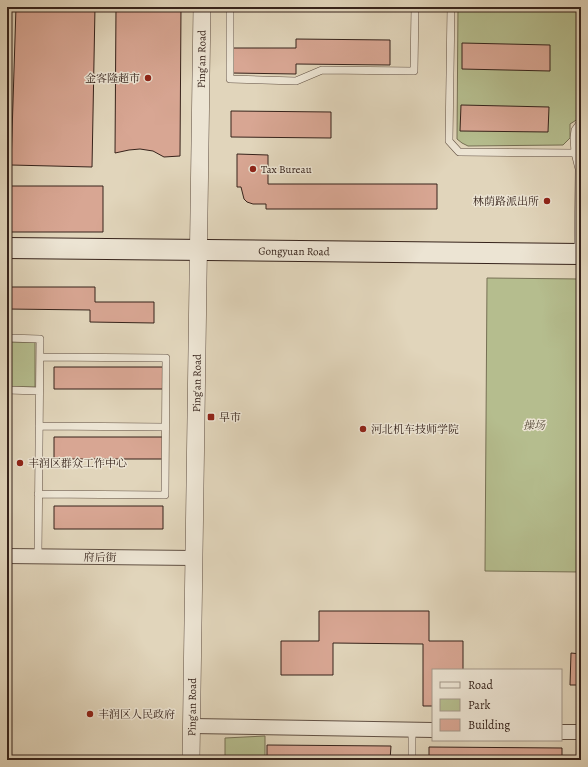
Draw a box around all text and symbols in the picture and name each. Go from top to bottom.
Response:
street label: Ping'an Road [194,30,210,88]
place label: 金客隆超市 [85,71,140,86]
marker: 金客隆超市 [143,73,153,83]
place label: Tax Bureau [261,162,312,177]
marker: Tax Bureau [248,164,258,174]
place label: 林荫路派出所 [473,194,539,209]
marker: 林荫路派出所 [542,196,552,206]
street label: Gongyuan Road [258,244,330,259]
street label: Ping'an Road [189,354,205,412]
place label: 早市 [219,410,241,425]
marker: 早市 [206,412,216,422]
park label: 操场 [523,418,546,433]
place label: 河北机车技师学院 [371,422,459,437]
marker: 河北机车技师学院 [358,424,368,434]
place label: 丰润区群众工作中心 [28,456,127,471]
marker: 丰润区群众工作中心 [15,458,25,468]
street label: 府后街 [83,550,117,565]
legend [432,669,562,741]
text: Road [468,677,494,693]
street label: Ping'an Road [184,678,200,736]
text: Park [468,697,491,713]
place label: 丰润区人民政府 [98,707,175,722]
marker: 丰润区人民政府 [85,709,95,719]
text: Building [468,717,510,733]

